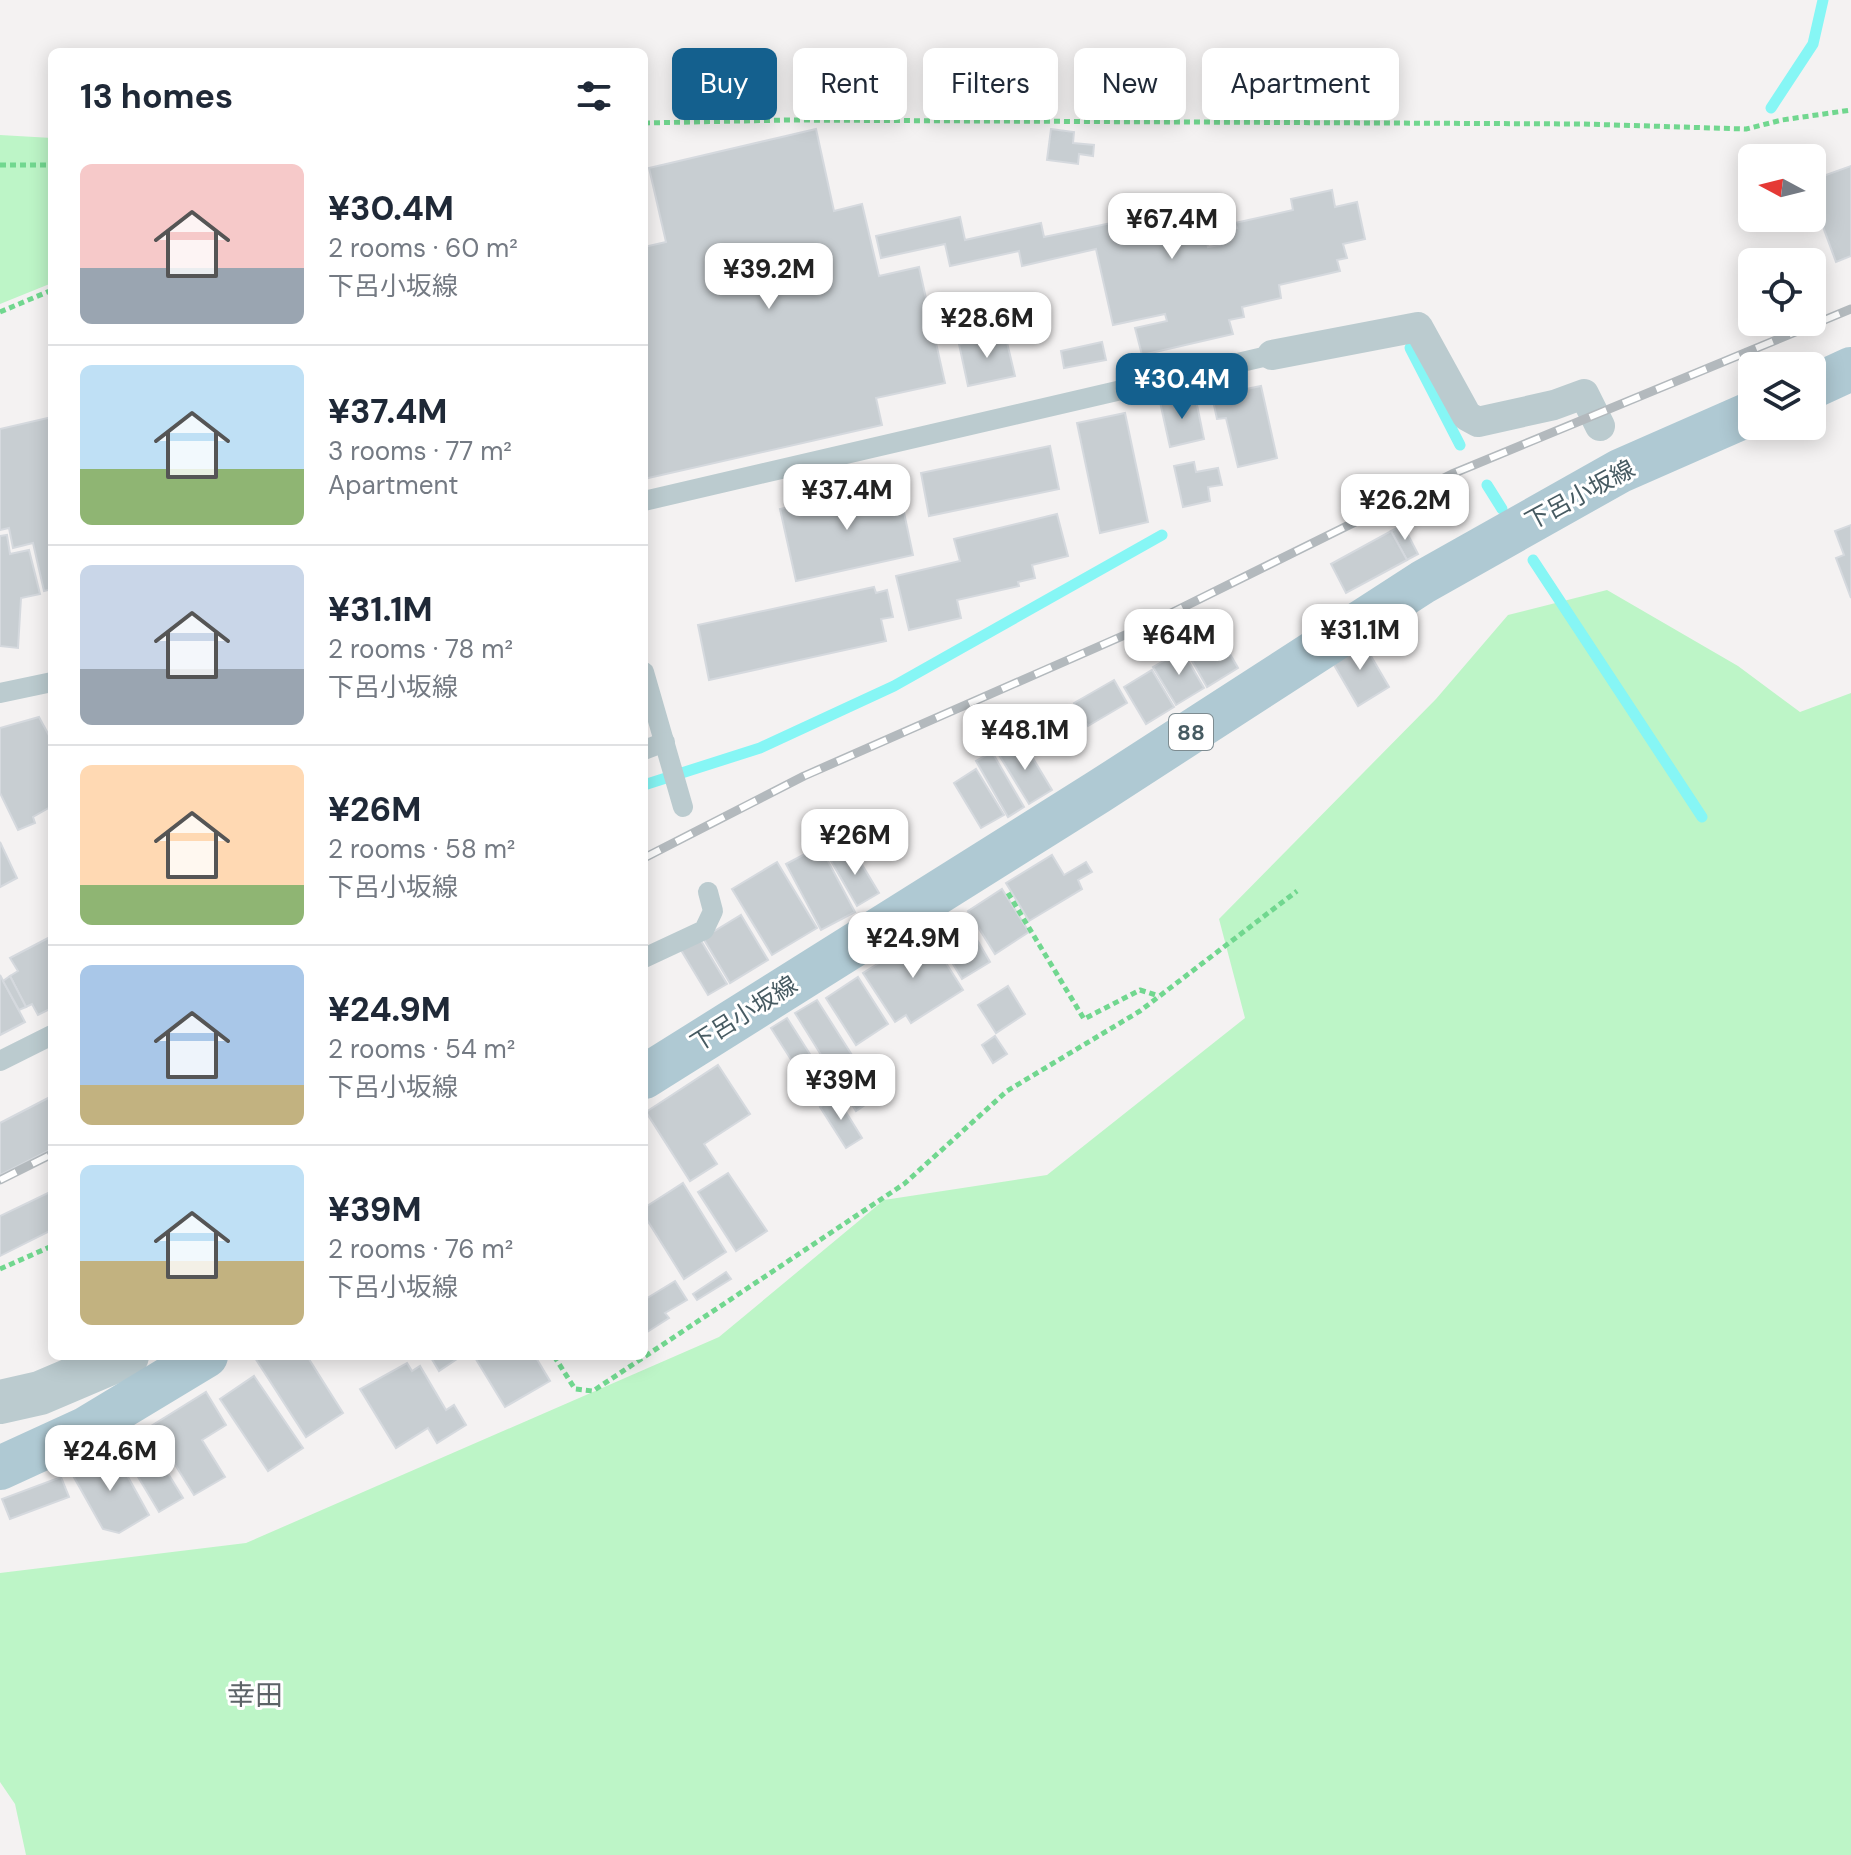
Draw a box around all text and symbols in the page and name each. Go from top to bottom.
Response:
chip: Buy [672,48,777,120]
chip: Rent [793,48,907,120]
chip: Filters [923,48,1058,120]
chip: New [1074,48,1186,120]
chip: Apartment [1202,48,1399,120]
text: 13 homes [80,74,233,119]
icon: filters [572,74,616,118]
north arrow [1738,144,1826,232]
map controls [1738,144,1826,440]
text: ¥30.4M [328,186,454,231]
pin: ¥67.4M [1107,193,1237,261]
icon: home [144,196,240,292]
text: ¥67.4M [1126,202,1218,236]
text: 2 rooms · 60 m² [328,231,518,265]
pin: ¥39.2M [704,243,834,311]
button: locate [1738,248,1826,336]
text: ¥39.2M [723,252,815,286]
text: 下呂小坂線 [328,269,458,303]
pin: ¥28.6M [922,292,1052,360]
text: ¥28.6M [940,301,1034,335]
button: layers [1738,352,1826,440]
pin: ¥30.4M [1117,353,1247,421]
text: ¥30.4M [1134,362,1230,396]
text: ¥37.4M [328,389,447,434]
icon: home [144,397,240,493]
text: 3 rooms · 77 m² [328,434,512,468]
street label: 下呂小坂線 [1520,453,1640,536]
pin: ¥37.4M [782,464,912,532]
text: Apartment [328,468,459,502]
text: ¥37.4M [801,473,893,507]
pin: ¥26.2M [1340,474,1470,542]
text: ¥26.2M [1359,483,1451,517]
text: ¥31.1M [328,587,433,632]
icon: home [144,597,240,693]
pin: ¥31.1M [1295,604,1425,672]
pin: ¥64M [1132,609,1226,677]
text: ¥31.1M [1320,613,1400,647]
text: ¥64M [1142,618,1216,652]
text: 2 rooms · 78 m² [328,632,513,666]
text: 下呂小坂線 [328,670,458,704]
pin: ¥48.1M [960,704,1090,772]
text: ¥48.1M [981,713,1069,747]
road number: 88 [1169,714,1213,750]
text: ¥26M [328,787,421,832]
icon: home [144,797,240,893]
pin: ¥26M [808,809,902,877]
text: ¥26M [819,818,891,852]
text: 2 rooms · 58 m² [328,832,515,866]
text: 下呂小坂線 [328,870,458,904]
pin: ¥24.9M [848,912,978,980]
text: ¥24.9M [866,921,960,955]
street label: 下呂小坂線 [685,969,803,1059]
text: ¥24.9M [328,987,451,1032]
icon: home [144,997,240,1093]
text: 2 rooms · 54 m² [328,1032,515,1066]
pin: ¥39M [794,1054,888,1122]
text: ¥39M [805,1063,877,1097]
text: 下呂小坂線 [328,1070,458,1104]
text: ¥39M [328,1187,422,1232]
icon: home [144,1197,240,1293]
text: 2 rooms · 76 m² [328,1232,513,1266]
text: 下呂小坂線 [328,1270,458,1304]
pin: ¥24.6M [45,1425,175,1493]
text: ¥24.6M [63,1434,157,1468]
district label: 幸田 [227,1677,283,1714]

